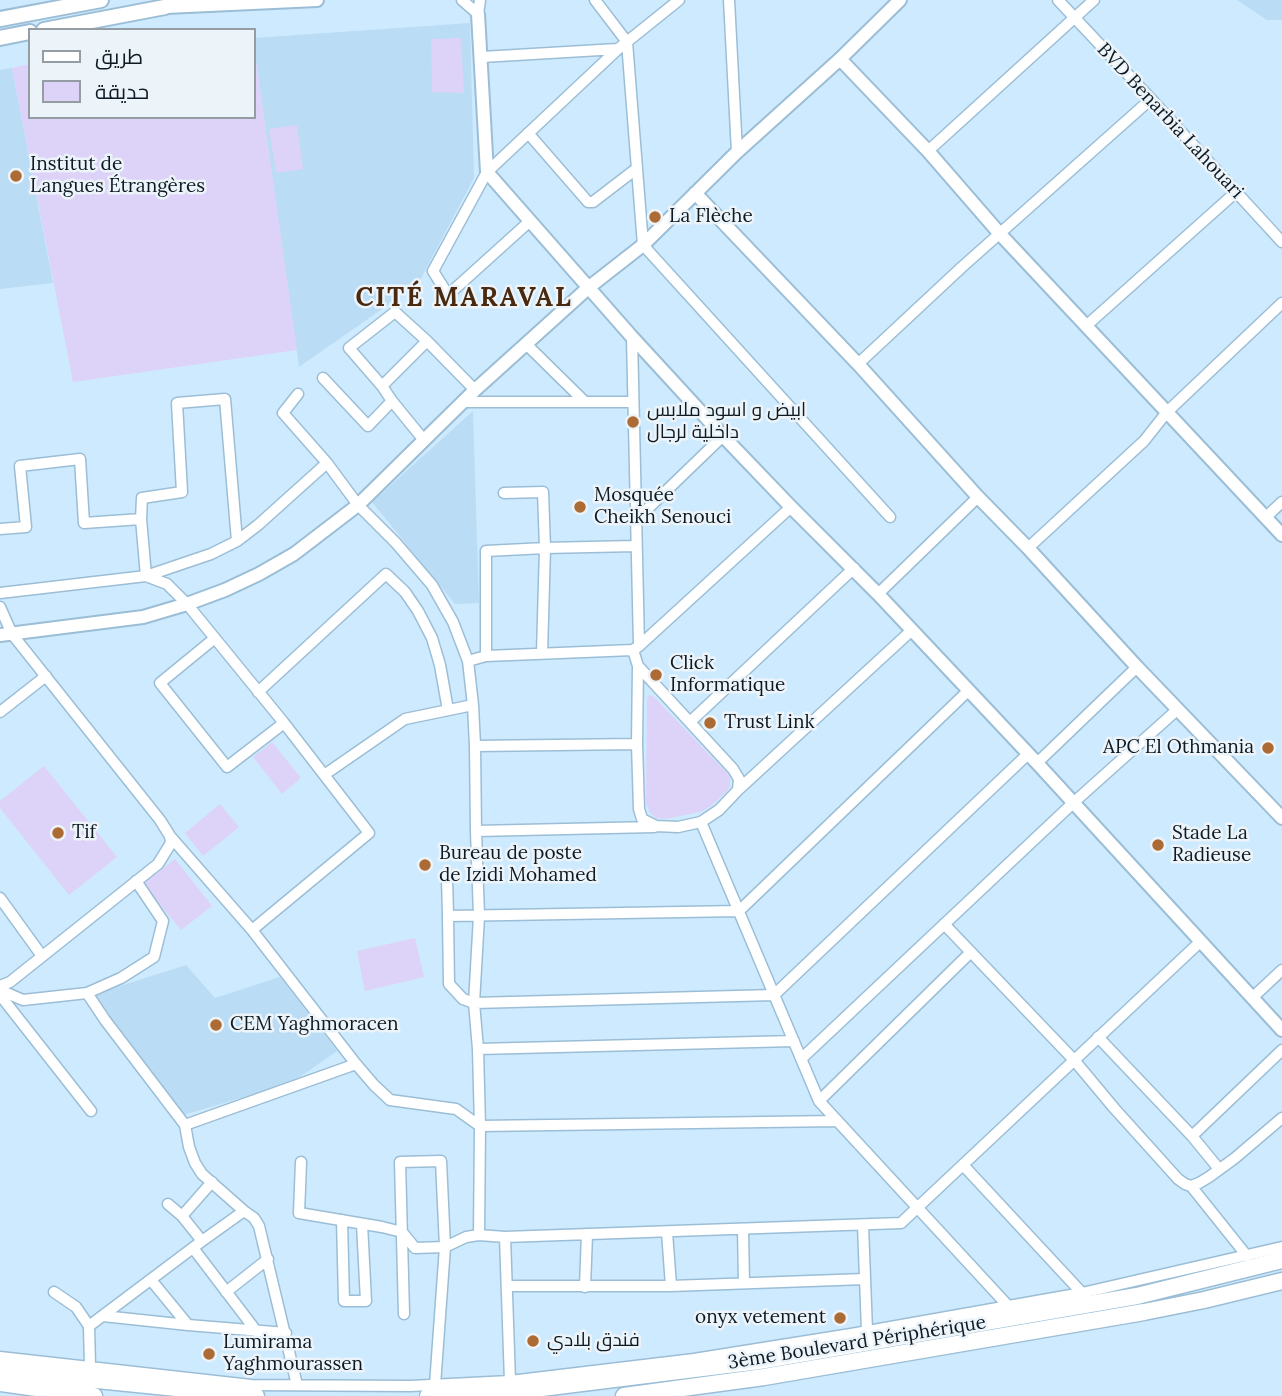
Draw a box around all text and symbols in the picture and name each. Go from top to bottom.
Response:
legend [28,28,256,119]
street label: BVD Benarbia Lahouari [1092,39,1248,203]
text: طريق [95,43,143,70]
text: حديقة [95,78,149,105]
place label: Institut de Langues Étrangères [30,154,205,198]
marker: Institut de Langues Étrangères [8,168,24,184]
place label: La Flèche [669,206,753,228]
marker: La Flèche [647,209,663,225]
district label: CITÉ MARAVAL [357,283,571,315]
place label: ابيض و اسود ملابس داخلية لرجال [647,400,806,444]
marker: ابيض و اسود ملابس داخلية لرجال [625,414,641,430]
place label: Mosquée Cheikh Senouci [594,485,731,529]
marker: Mosquée Cheikh Senouci [572,499,588,515]
place label: Click Informatique [670,653,785,697]
marker: Click Informatique [648,667,664,683]
place label: Trust Link [724,712,815,734]
marker: Trust Link [702,715,718,731]
place label: APC El Othmania [1103,737,1254,759]
marker: APC El Othmania [1260,740,1276,756]
place label: Tif [72,822,96,844]
place label: Stade La Radieuse [1172,823,1251,867]
marker: Tif [50,825,66,841]
marker: Stade La Radieuse [1150,837,1166,853]
place label: Bureau de poste de Izidi Mohamed [439,843,597,887]
marker: Bureau de poste de Izidi Mohamed [417,857,433,873]
place label: CEM Yaghmoracen [230,1014,399,1036]
marker: CEM Yaghmoracen [208,1017,224,1033]
place label: onyx vetement [695,1307,826,1329]
marker: onyx vetement [832,1310,848,1326]
street label: 3ème Boulevard Périphérique [726,1311,988,1375]
place label: فندق بلادي [547,1330,640,1352]
place label: Lumirama Yaghmourassen [223,1332,363,1376]
marker: فندق بلادي [525,1333,541,1349]
marker: Lumirama Yaghmourassen [201,1346,217,1362]

